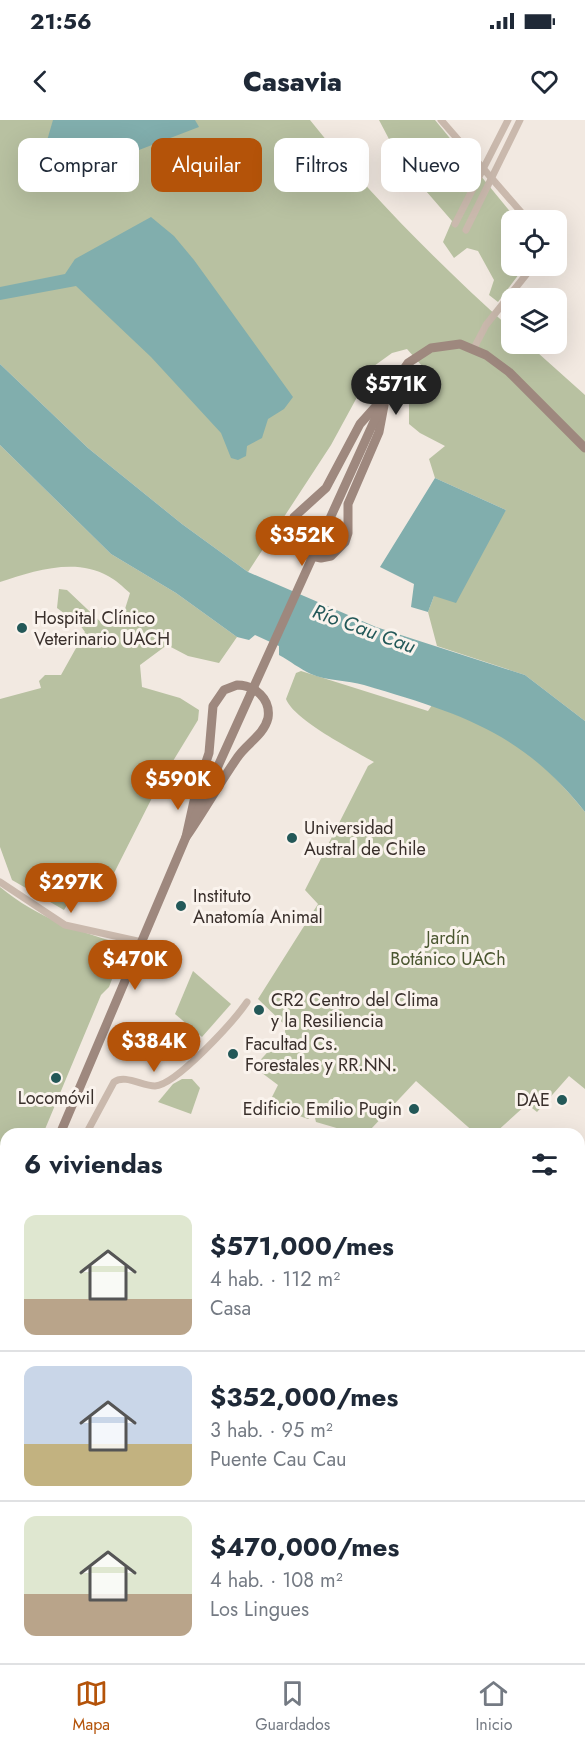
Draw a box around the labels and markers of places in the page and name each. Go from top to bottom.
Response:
pin: $571K [354,365,438,416]
pin: $352K [260,516,344,567]
place label: Hospital Clínico Veterinario UACH [34,605,170,652]
marker: Hospital Clínico Veterinario UACH [15,621,29,635]
pin: $590K [136,760,220,811]
place label: Universidad Austral de Chile [304,815,426,862]
marker: Universidad Austral de Chile [285,831,299,845]
pin: $297K [29,863,113,914]
place label: Instituto Anatomía Animal [193,883,323,930]
marker: Instituto Anatomía Animal [174,899,188,913]
pin: $470K [93,940,177,991]
place label: CR2 Centro del Clima y la Resiliencia [271,987,438,1034]
marker: CR2 Centro del Clima y la Resiliencia [252,1003,266,1017]
pin: $384K [112,1022,196,1073]
place label: Facultad Cs. Forestales y RR.NN. [245,1031,397,1078]
marker: Facultad Cs. Forestales y RR.NN. [226,1047,240,1061]
marker: Locomóvil [49,1071,63,1085]
place label: Locomóvil [18,1085,94,1111]
place label: DAE [517,1087,550,1113]
marker: DAE [555,1093,569,1107]
place label: Edificio Emilio Pugin [243,1096,402,1122]
marker: Edificio Emilio Pugin [407,1102,421,1116]

